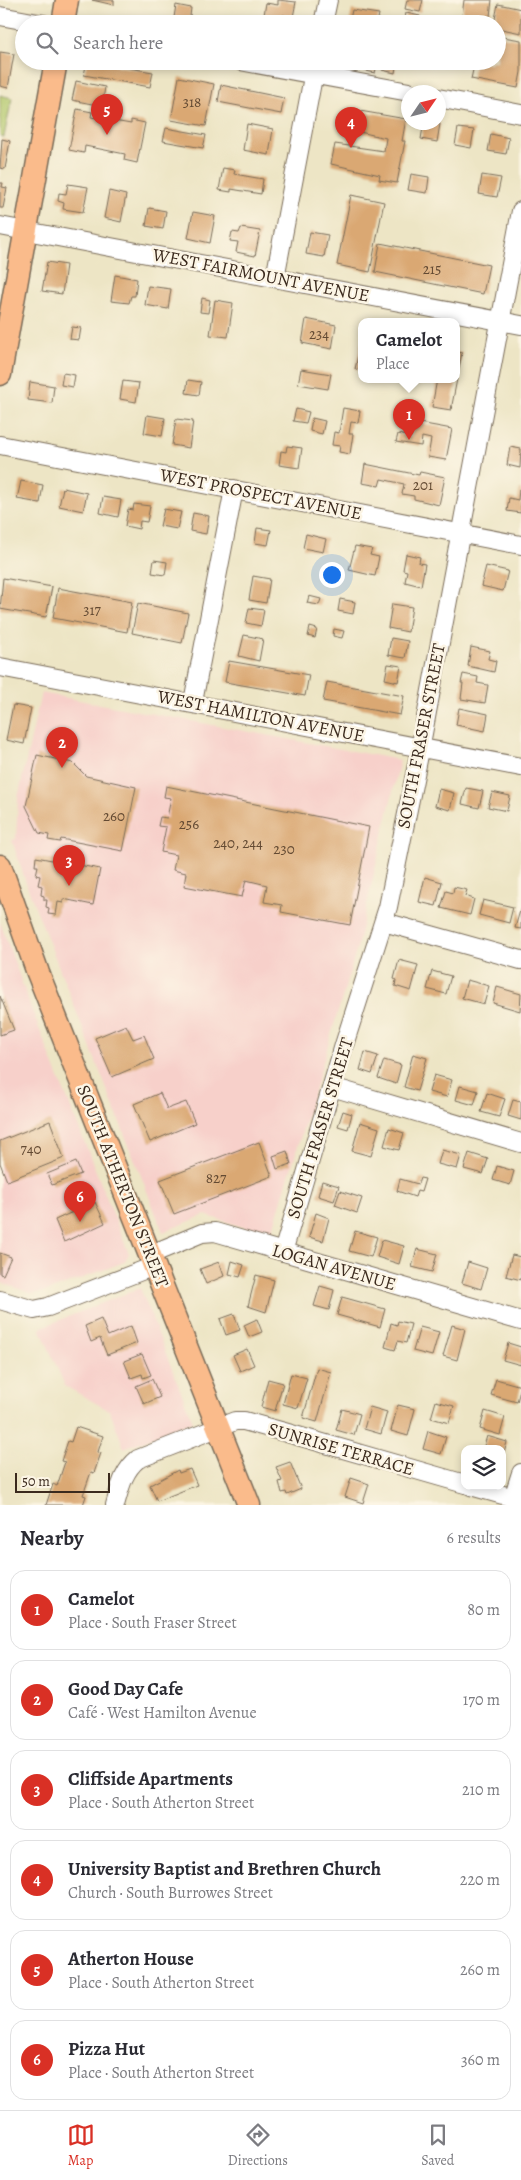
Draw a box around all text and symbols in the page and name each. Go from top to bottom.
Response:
search box [15,15,506,70]
icon: search [33,29,61,57]
text: Search here [73,30,163,56]
north arrow [401,85,446,130]
house number: 318 [183,92,201,112]
pin: 5 [91,94,123,135]
pin: 4 [335,107,367,148]
street label: WEST FAIRMOUNT AVENUE [150,242,371,308]
house number: 215 [423,259,441,279]
popup [358,318,460,383]
house number: 234 [309,324,329,344]
text: Camelot [376,327,442,353]
text: Place [376,353,410,375]
pin: 1 [393,399,425,440]
street label: WEST PROSPECT AVENUE [157,462,364,525]
house number: 201 [413,475,433,495]
your location [319,562,345,588]
house number: 317 [83,600,102,620]
street label: SOUTH FRASER STREET [391,641,451,831]
street label: WEST HAMILTON AVENUE [155,684,366,748]
pin: 2 [46,727,78,768]
house number: 260 [103,806,125,826]
house number: 256 [179,814,199,834]
house number: 240, 244 [213,833,263,853]
house number: 230 [273,839,295,859]
pin: 3 [53,845,85,886]
street label: SOUTH FRASER STREET [281,1034,359,1221]
street label: SOUTH ATHERTON STREET [71,1081,175,1291]
house number: 740 [20,1139,42,1159]
house number: 827 [206,1168,227,1188]
pin: 6 [64,1181,96,1222]
street label: LOGAN AVENUE [269,1238,399,1296]
street label: SUNRISE TERRACE [265,1417,417,1481]
map controls [461,1445,506,1490]
button: layers [461,1445,506,1490]
scale bar [15,1470,110,1493]
text: 50 m [22,1472,50,1491]
text: Nearby [20,1524,83,1552]
text: 6 results [447,1527,501,1549]
text: Camelot [68,1586,135,1612]
text: 1 [34,1599,40,1621]
text: 80 m [467,1599,500,1621]
text: Place · South Fraser Street [68,1612,237,1634]
text: Good Day Cafe [68,1676,183,1702]
text: 2 [33,1689,41,1711]
text: 170 m [463,1689,500,1711]
text: Café · West Hamilton Avenue [68,1702,257,1724]
text: Cliffside Apartments [68,1766,233,1792]
text: 3 [34,1779,40,1801]
text: 210 m [462,1779,500,1801]
text: Place · South Atherton Street [68,1792,254,1814]
text: University Baptist and Brethren Church [68,1856,381,1882]
text: 4 [33,1869,41,1891]
text: 220 m [460,1869,500,1891]
text: Church · South Burrowes Street [68,1882,273,1904]
text: Atherton House [68,1946,194,1972]
text: 5 [34,1959,40,1981]
text: 260 m [460,1959,500,1981]
text: Place · South Atherton Street [68,1972,254,1994]
text: Pizza Hut [68,2036,145,2062]
text: 6 [33,2049,41,2071]
text: 360 m [461,2049,500,2071]
text: Place · South Atherton Street [68,2062,254,2084]
tab: Map [67,2121,95,2170]
tab: Directions [228,2121,288,2170]
tab: Saved [421,2121,454,2170]

